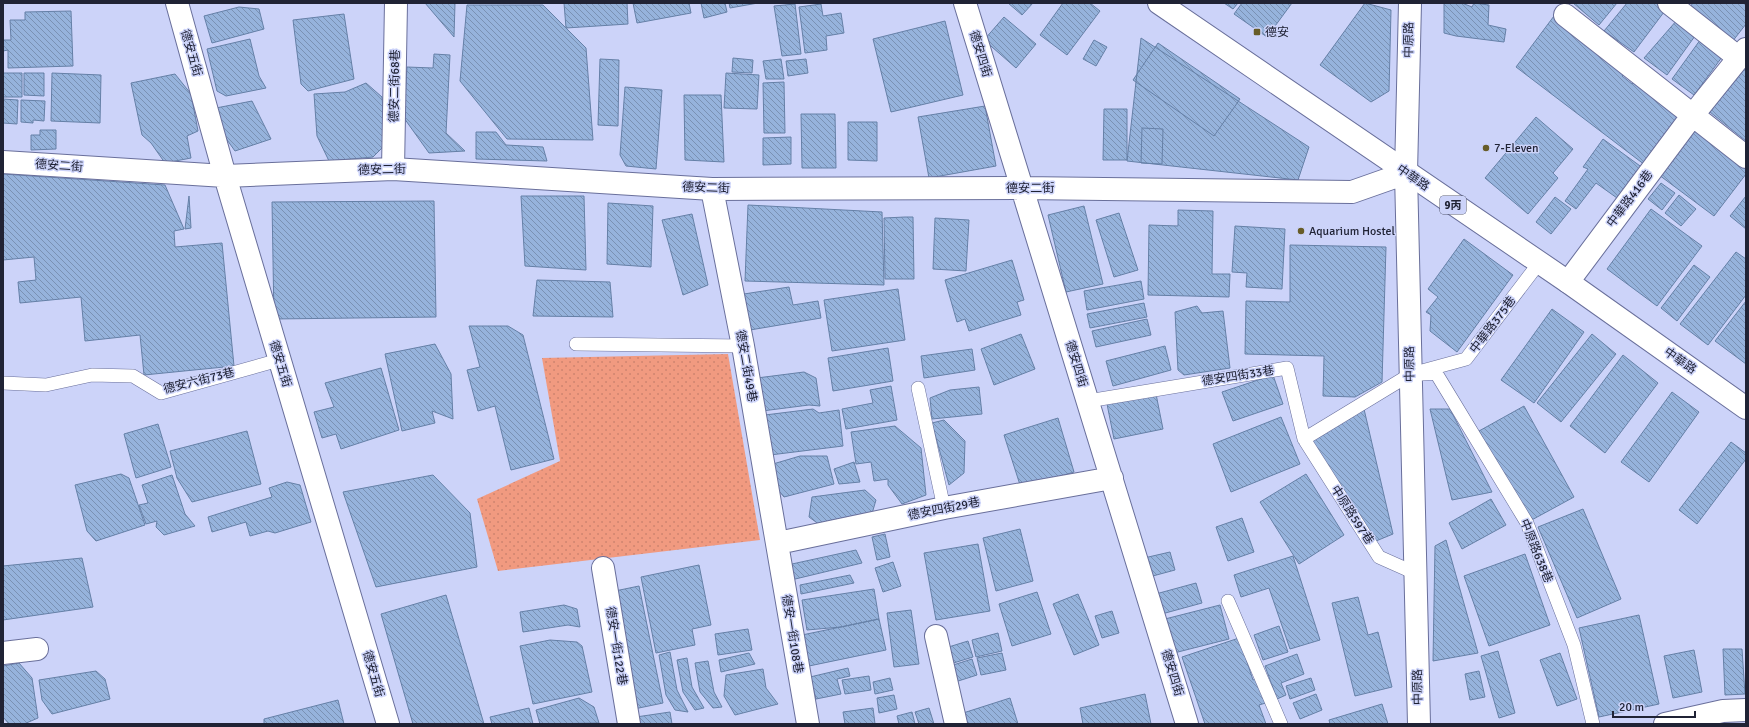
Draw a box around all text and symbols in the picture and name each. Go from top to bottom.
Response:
street label: 中原路 [1401,22,1417,58]
place label: 德安 [1265,25,1289,40]
marker: 德安 [1252,27,1262,37]
street label: 德安五街 [177,28,205,78]
street label: 德安四街 [966,29,994,79]
street label: 德安二街68巷 [387,49,403,123]
place label: 7-Eleven [1494,141,1539,156]
marker: 7-Eleven [1481,143,1491,153]
street label: 德安二街 [35,157,83,175]
street label: 德安二街 [358,162,406,178]
street label: 中華路 [1394,162,1432,194]
street label: 中華路416巷 [1604,168,1656,230]
street label: 德安二街 [682,180,730,196]
street label: 德安二街 [1006,181,1054,196]
road number: 9丙 [1440,196,1466,214]
place label: Aquarium Hostel [1309,224,1396,239]
marker: Aquarium Hostel [1296,226,1306,236]
street label: 中華路375巷 [1467,294,1519,356]
street label: 德安二街49巷 [732,329,760,403]
street label: 德安五街 [266,339,294,389]
street label: 德安四街 [1062,339,1090,389]
street label: 中華路 [1661,345,1699,377]
street label: 中原路 [1402,346,1418,382]
street label: 德安四街33巷 [1201,363,1275,389]
street label: 德安六街73巷 [162,365,236,397]
street label: 中原路597巷 [1327,483,1377,547]
street label: 德安四街29巷 [907,495,981,523]
street label: 中原路638巷 [1516,517,1556,585]
street label: 德安一街108巷 [778,594,806,674]
street label: 德安一街122巷 [602,606,630,686]
street label: 德安四街 [1158,648,1186,698]
street label: 德安五街 [359,649,387,699]
street label: 中原路 [1410,669,1426,705]
scale bar [1613,693,1695,719]
text: 20 m [1619,700,1644,715]

